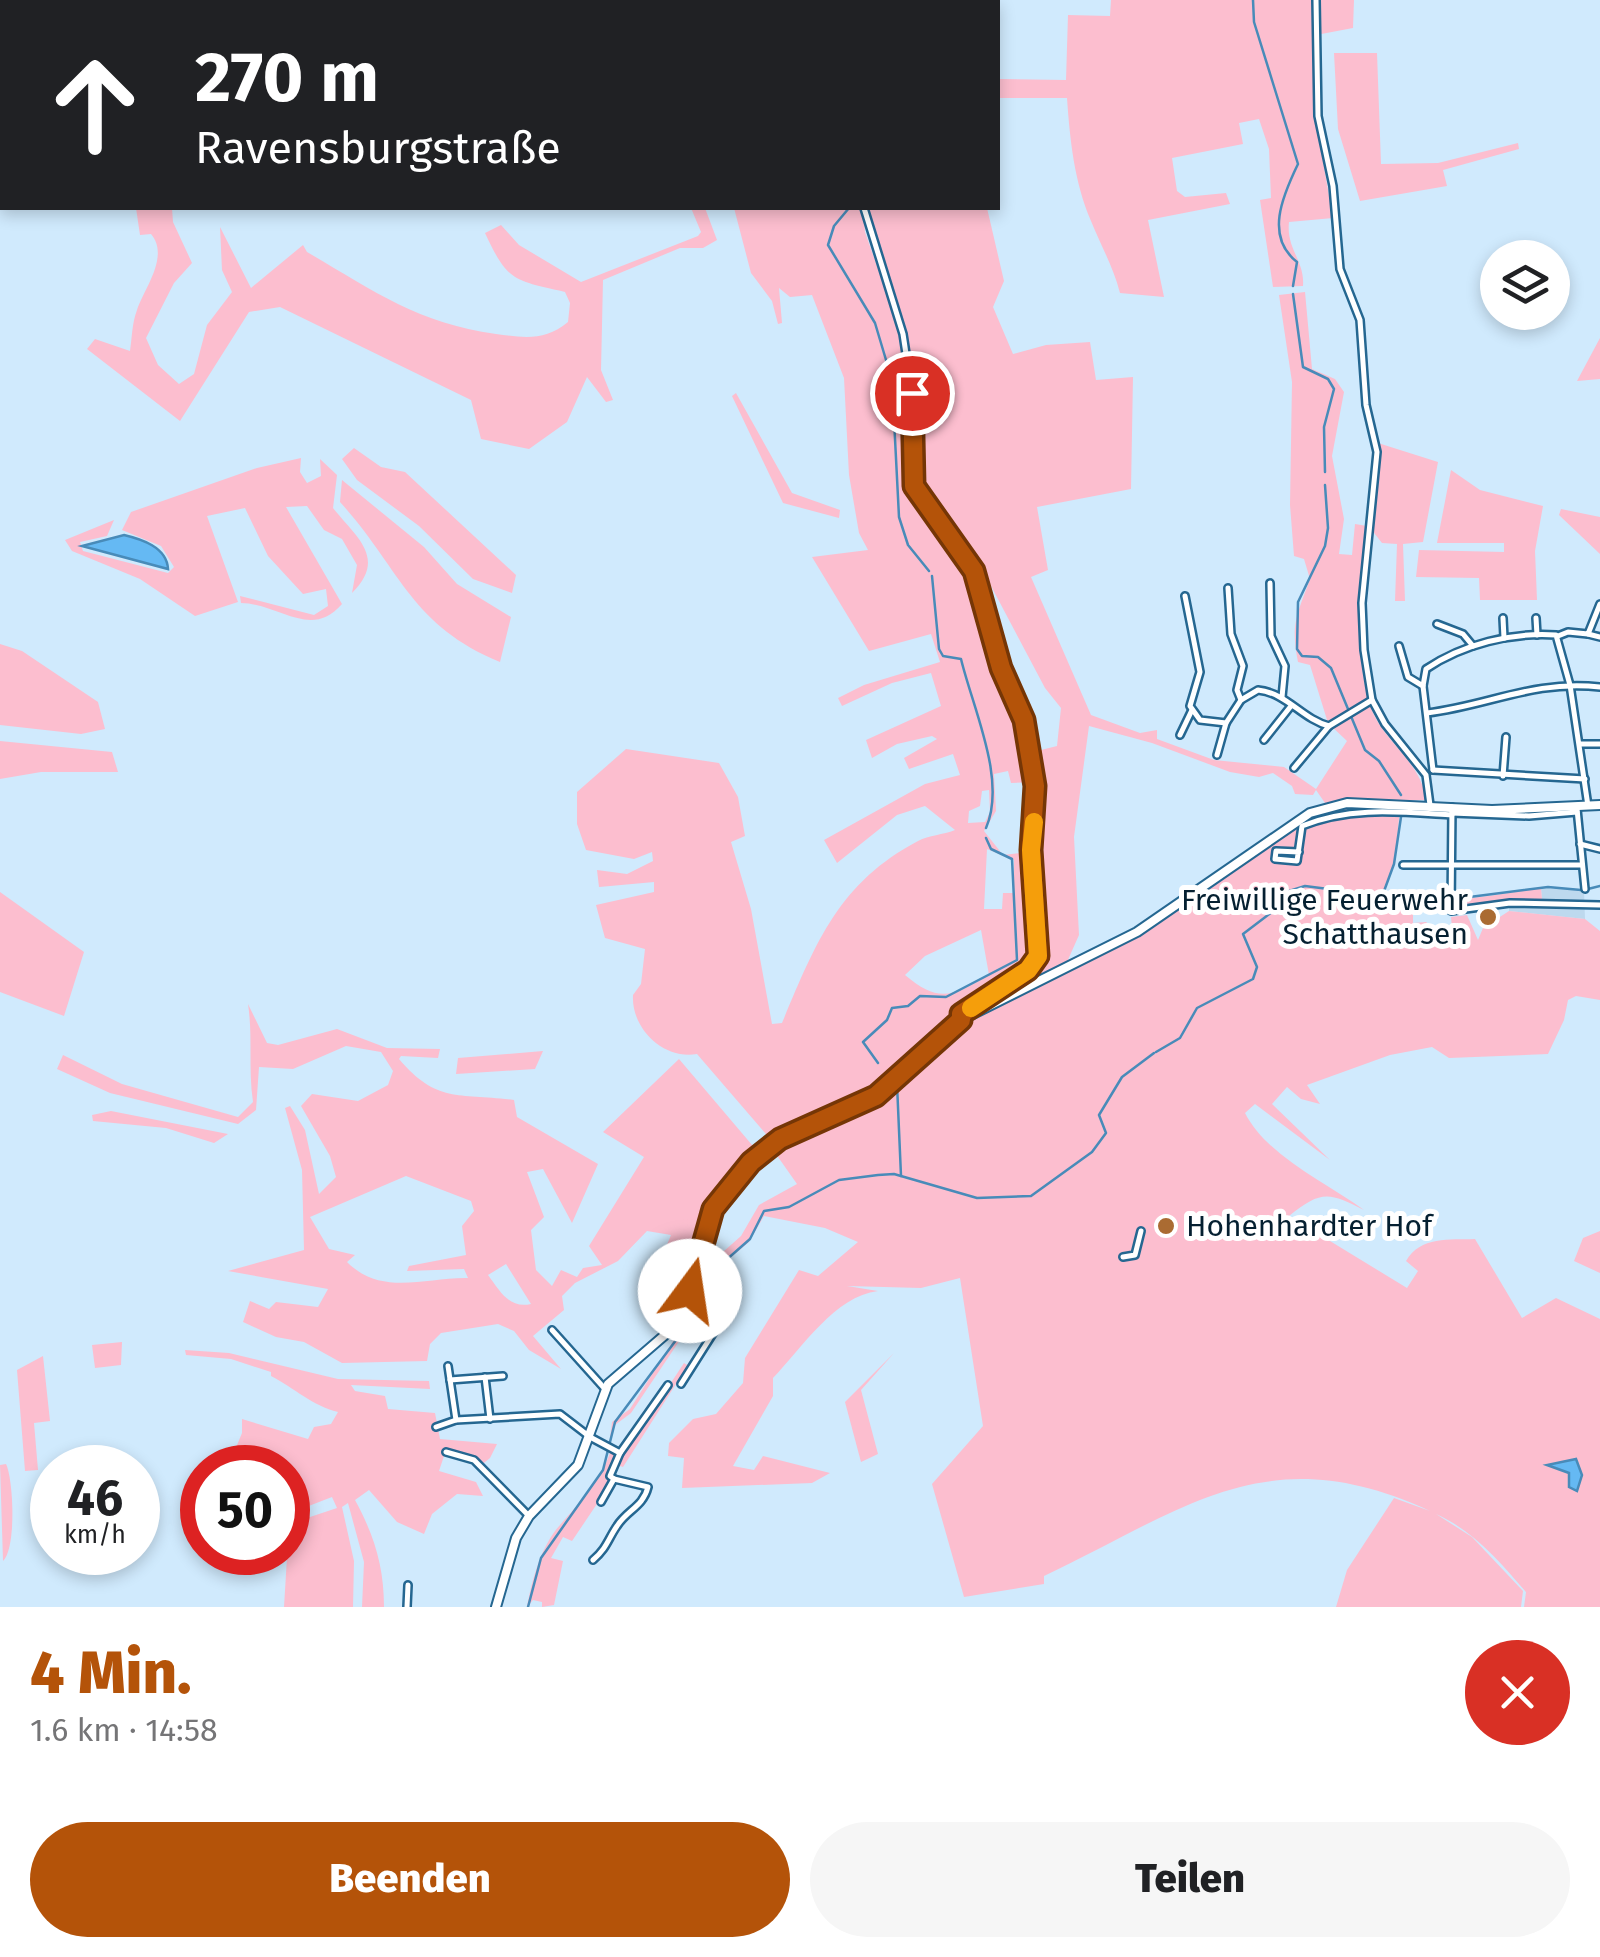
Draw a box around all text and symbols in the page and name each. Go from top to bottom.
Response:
text: 270 m [195,36,379,120]
icon: ahead [30,40,160,170]
text: Ravensburgstraße [195,121,561,175]
map controls [1480,240,1570,330]
button: layers [1480,240,1570,330]
pin [870,351,955,436]
icon: arrive [885,366,940,421]
place label: Freiwillige Feuerwehr Schatthausen [1181,882,1468,952]
marker: Freiwillige Feuerwehr Schatthausen [1477,906,1499,928]
place label: Hohenhardter Hof [1186,1208,1434,1244]
marker: Hohenhardter Hof [1155,1215,1177,1237]
position arrow [638,1239,742,1343]
speed limit sign: 50 [180,1445,310,1575]
text: 46 [67,1468,123,1528]
text: km/h [64,1520,126,1550]
text: 4 Min. [30,1637,191,1709]
button: close [1465,1640,1570,1745]
text: 1.6 km · 14:58 [30,1711,218,1749]
button: Beenden [30,1822,790,1937]
button: Teilen [810,1822,1570,1937]

